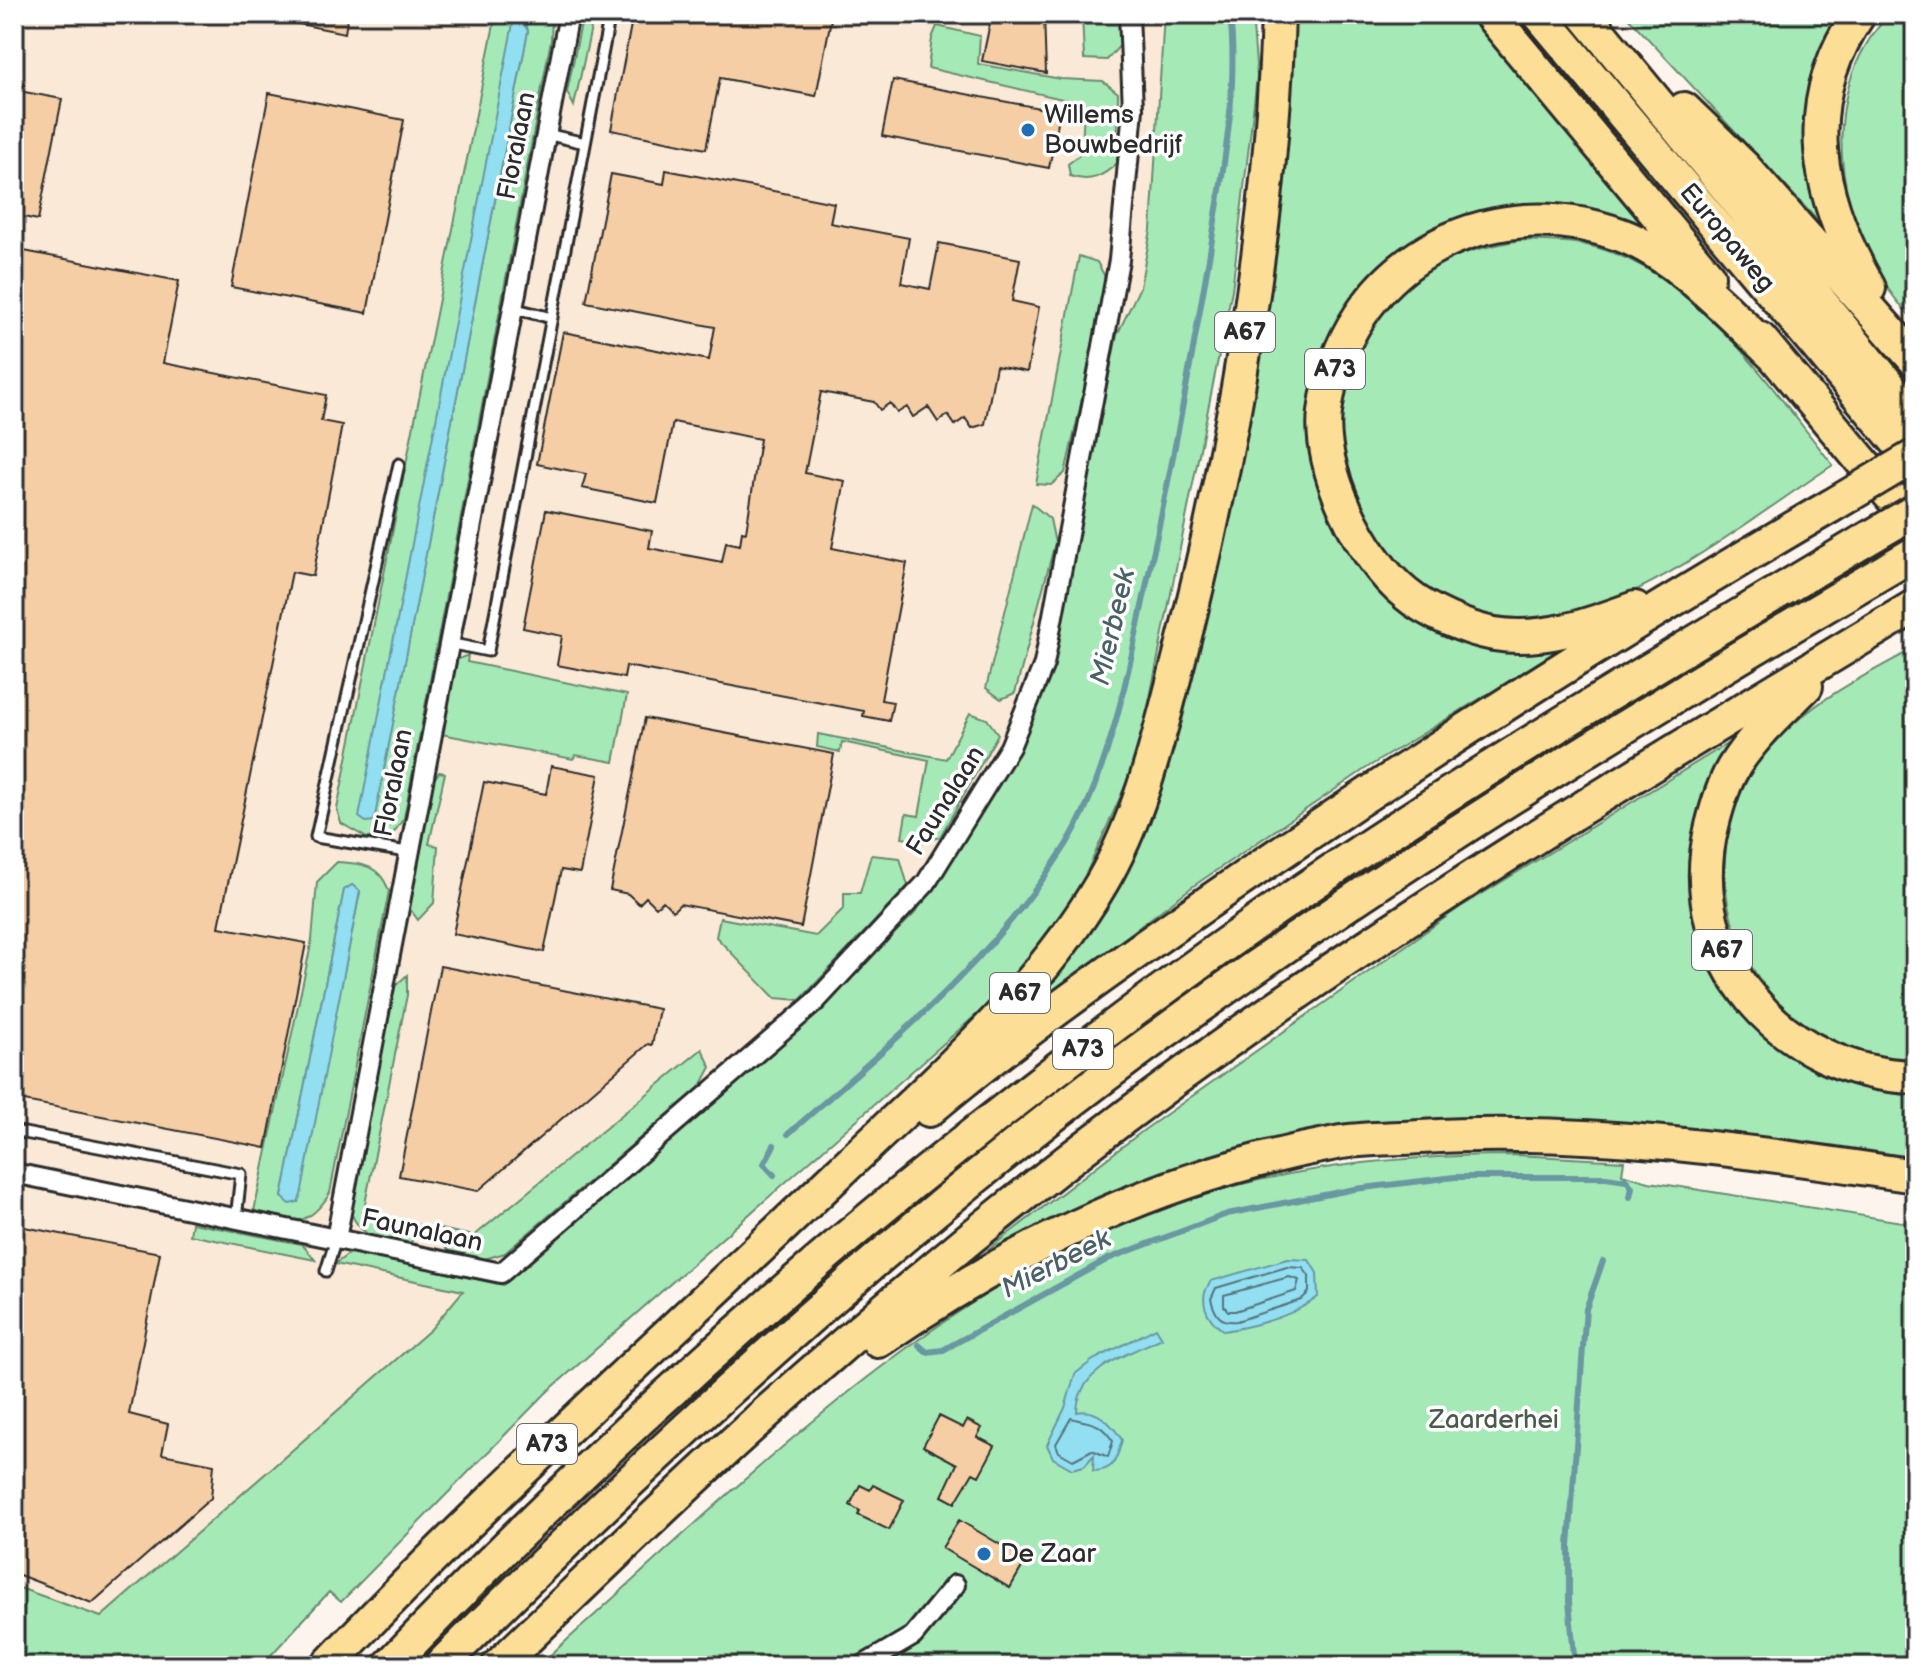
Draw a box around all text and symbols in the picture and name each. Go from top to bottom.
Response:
street label: Floralaan [491,89,543,203]
place label: Willems Bouwbedrijf [1044,100,1183,161]
marker: Willems Bouwbedrijf [1019,121,1037,139]
street label: Europaweg [1673,177,1781,299]
road number: A67 [1215,312,1275,352]
road number: A73 [1305,349,1365,389]
water label: Mierbeek [1084,564,1143,689]
street label: Floralaan [368,726,420,840]
street label: Faunalaan [900,741,992,861]
road number: A67 [1692,930,1752,970]
road number: A67 [990,973,1050,1013]
road number: A73 [1053,1029,1113,1069]
street label: Faunalaan [359,1203,485,1259]
water label: Mierbeek [996,1222,1118,1306]
park label: Zaarderhei [1428,1405,1559,1436]
road number: A73 [517,1424,577,1464]
place label: De Zaar [1000,1539,1096,1570]
marker: De Zaar [975,1545,993,1563]

